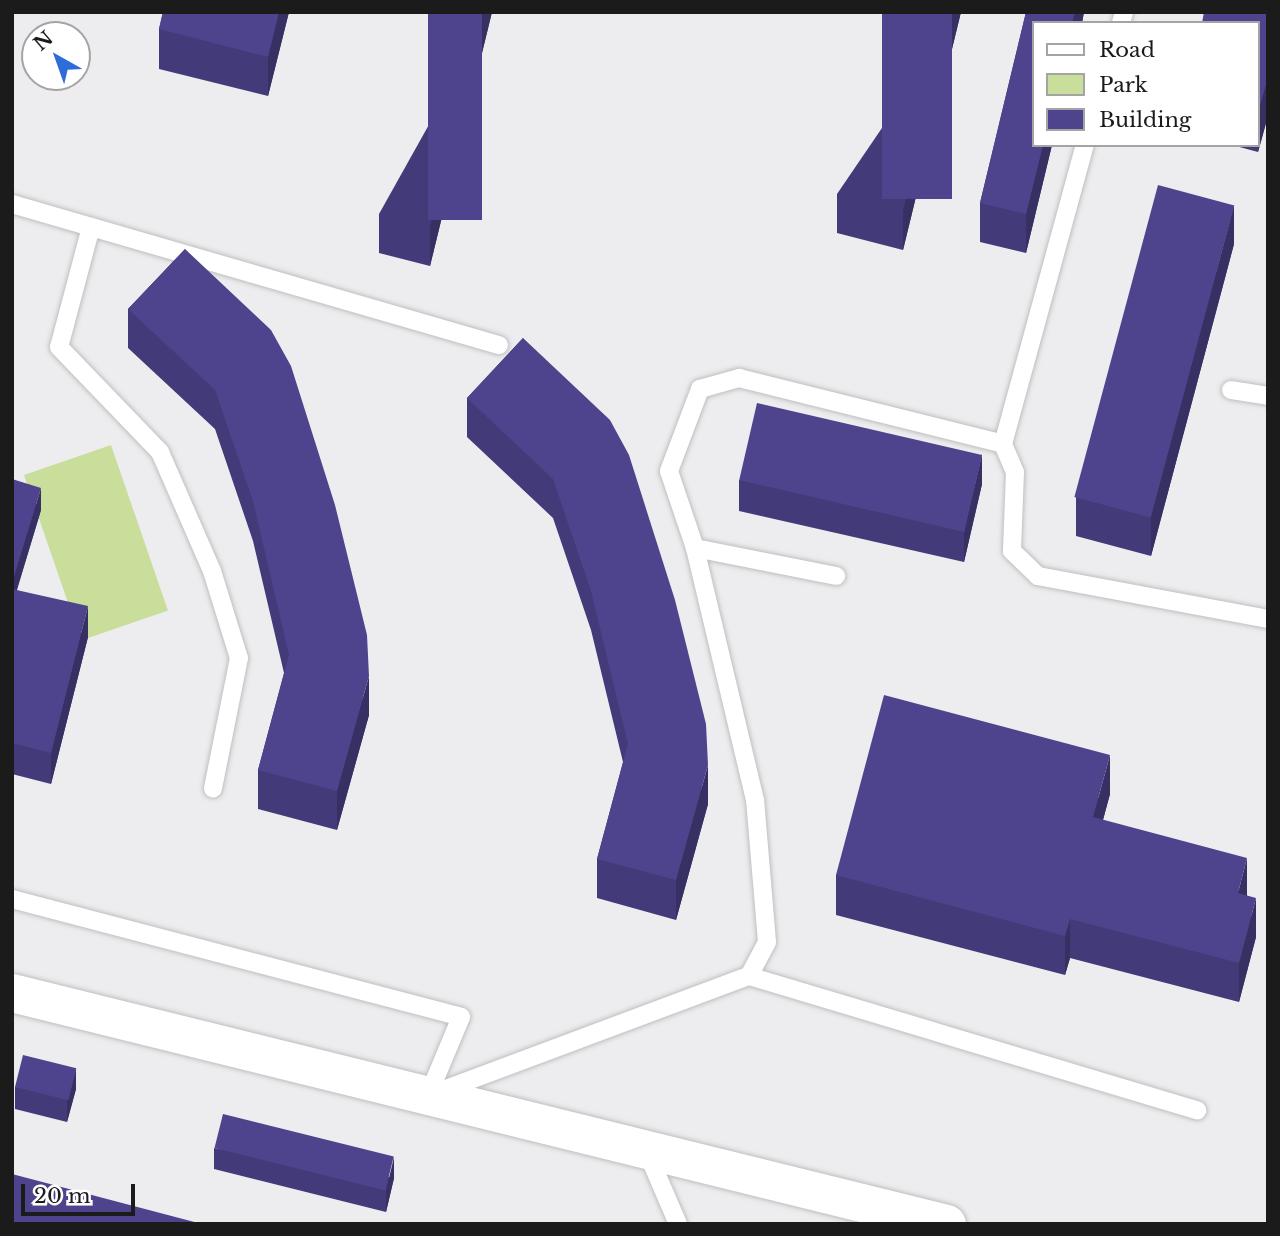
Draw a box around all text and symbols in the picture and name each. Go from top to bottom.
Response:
north arrow [21,21,91,91]
legend [1032,21,1259,147]
text: N [29,27,58,56]
text: Road [1099,37,1155,63]
text: Park [1099,72,1148,98]
text: Building [1099,107,1191,133]
scale bar [24,1170,138,1214]
text: 20 m [34,1183,91,1209]

